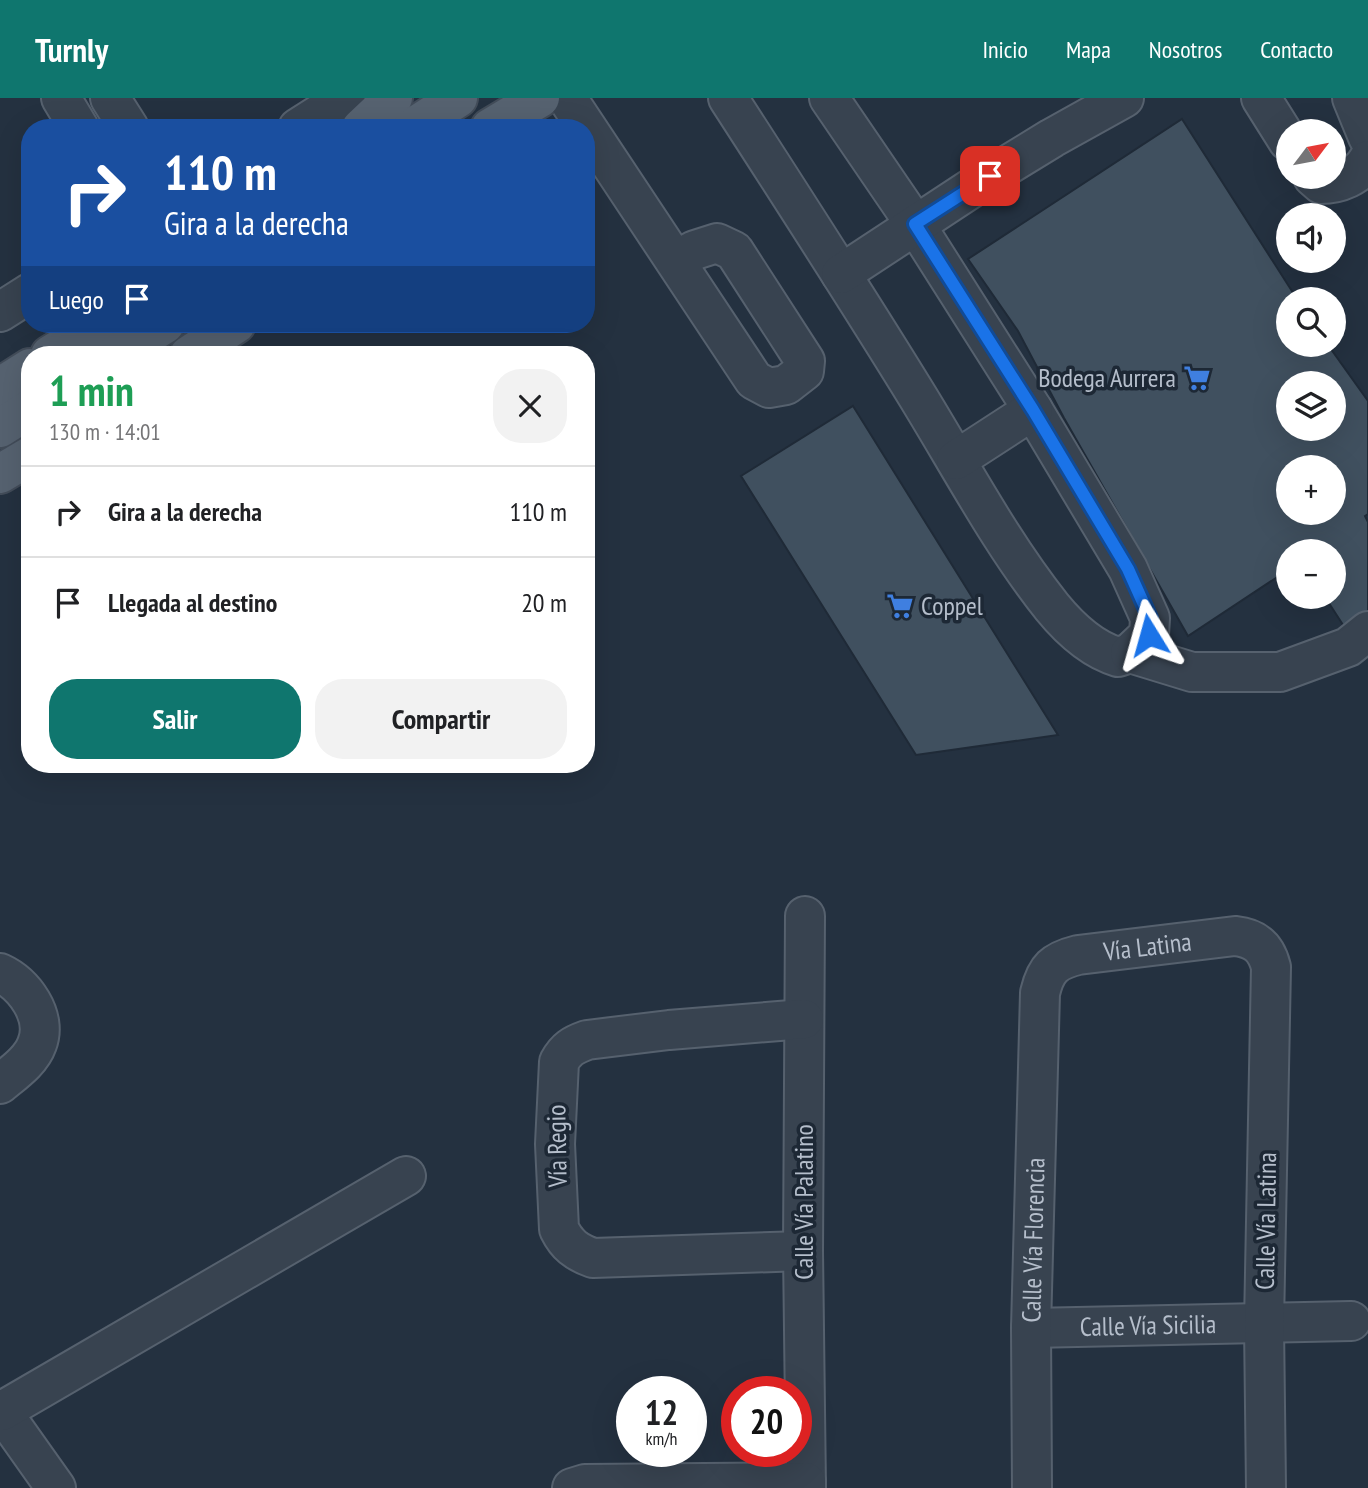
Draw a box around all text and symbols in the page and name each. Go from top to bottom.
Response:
text: Turnly [35,28,108,71]
text: Inicio [982,34,1028,65]
text: Mapa [1066,34,1111,65]
text: Nosotros [1149,34,1222,65]
text: Contacto [1260,34,1333,65]
north arrow [1276,119,1346,189]
map controls [1276,119,1346,609]
text: 110 m [164,140,277,204]
pin [960,146,1020,206]
icon: right [49,147,140,238]
icon: arrive [971,157,1009,195]
text: Gira a la derecha [164,202,349,244]
button: sound [1276,203,1346,273]
icon: arrive [118,280,156,318]
text: Luego [49,283,104,316]
button: search [1276,287,1346,357]
place label: Bodega Aurrera [1038,361,1176,394]
text: 1 min [49,363,134,418]
supermarket icon: Bodega Aurrera [1182,363,1212,393]
button: close [493,369,567,443]
button: layers [1276,371,1346,441]
text: 130 m · 14:01 [49,417,161,446]
button: + [1276,455,1346,525]
icon: right [49,493,87,531]
text: Gira a la derecha [108,495,262,528]
text: 110 m [509,495,567,528]
button: − [1276,539,1346,609]
icon: arrive [49,584,87,622]
text: Llegada al destino [108,586,277,619]
text: 20 m [521,586,567,619]
place label: Coppel [921,589,983,622]
supermarket icon: Coppel [885,591,915,621]
position arrow [1112,598,1186,672]
button: Salir [49,679,301,759]
button: Compartir [315,679,567,759]
street label: Vía Latina [1101,924,1193,968]
street label: Vía Regio [539,1104,574,1189]
street label: Calle Vía Palatino [787,1124,820,1280]
street label: Calle Vía Latina [1248,1152,1283,1290]
street label: Calle Vía Florencia [1014,1157,1052,1323]
street label: Calle Vía Sicilia [1079,1307,1216,1343]
speed limit sign: 20 [721,1376,812,1467]
text: 12 [645,1389,678,1435]
text: km/h [646,1427,677,1450]

